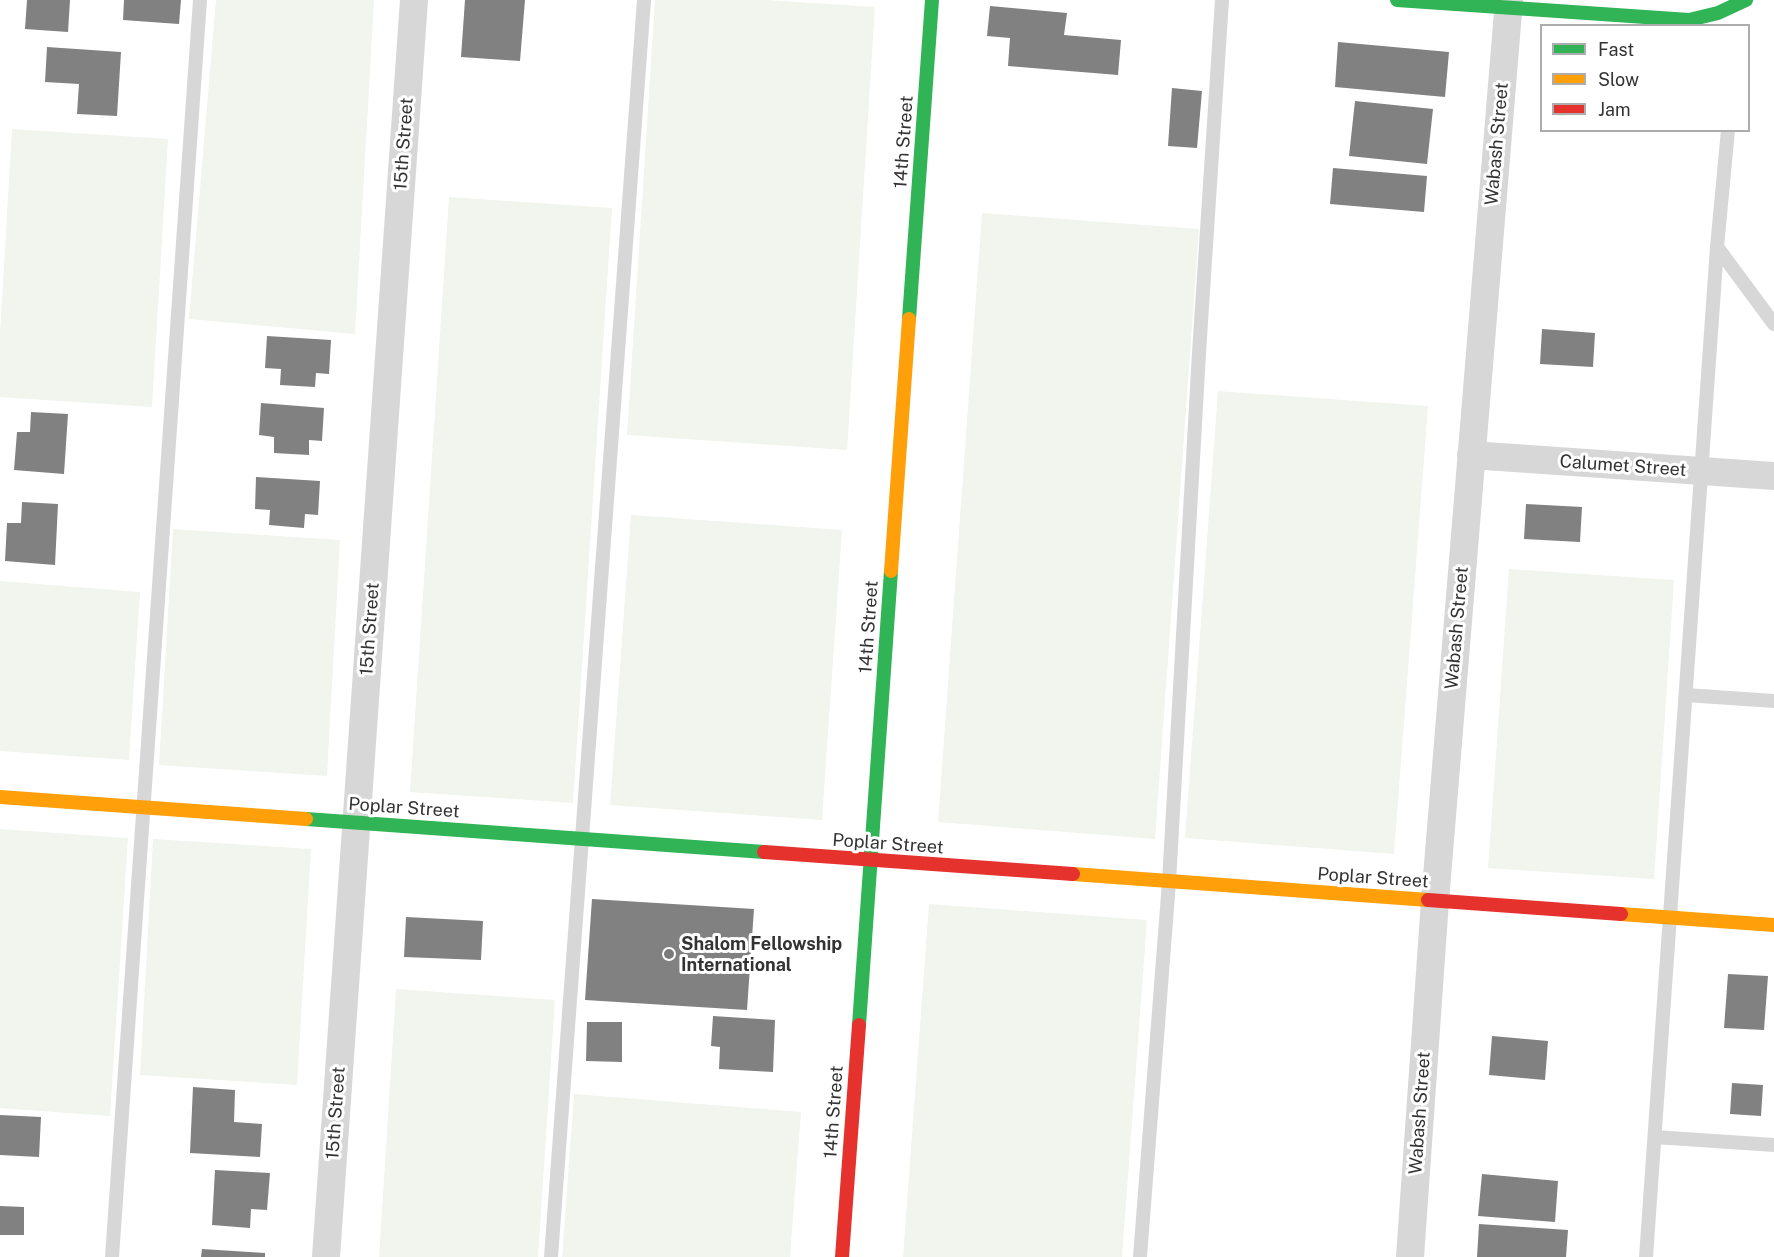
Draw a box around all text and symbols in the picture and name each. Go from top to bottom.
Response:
legend [1540,24,1750,132]
text: Fast [1598,39,1634,60]
text: Slow [1598,69,1639,90]
street label: Wabash Street [1481,82,1513,206]
street label: 14th Street [890,95,918,189]
street label: 15th Street [390,97,418,191]
text: Jam [1598,99,1631,120]
street label: Calumet Street [1559,451,1687,481]
street label: Wabash Street [1441,566,1473,690]
street label: 14th Street [855,580,883,674]
street label: 15th Street [356,582,384,676]
street label: Poplar Street [348,793,460,823]
street label: Poplar Street [832,829,944,859]
street label: Poplar Street [1317,863,1429,893]
place label: Shalom Fellowship International [681,933,842,976]
marker: Shalom Fellowship International [662,947,676,961]
street label: Wabash Street [1405,1051,1435,1175]
street label: 14th Street [820,1065,848,1159]
street label: 15th Street [322,1066,350,1160]

